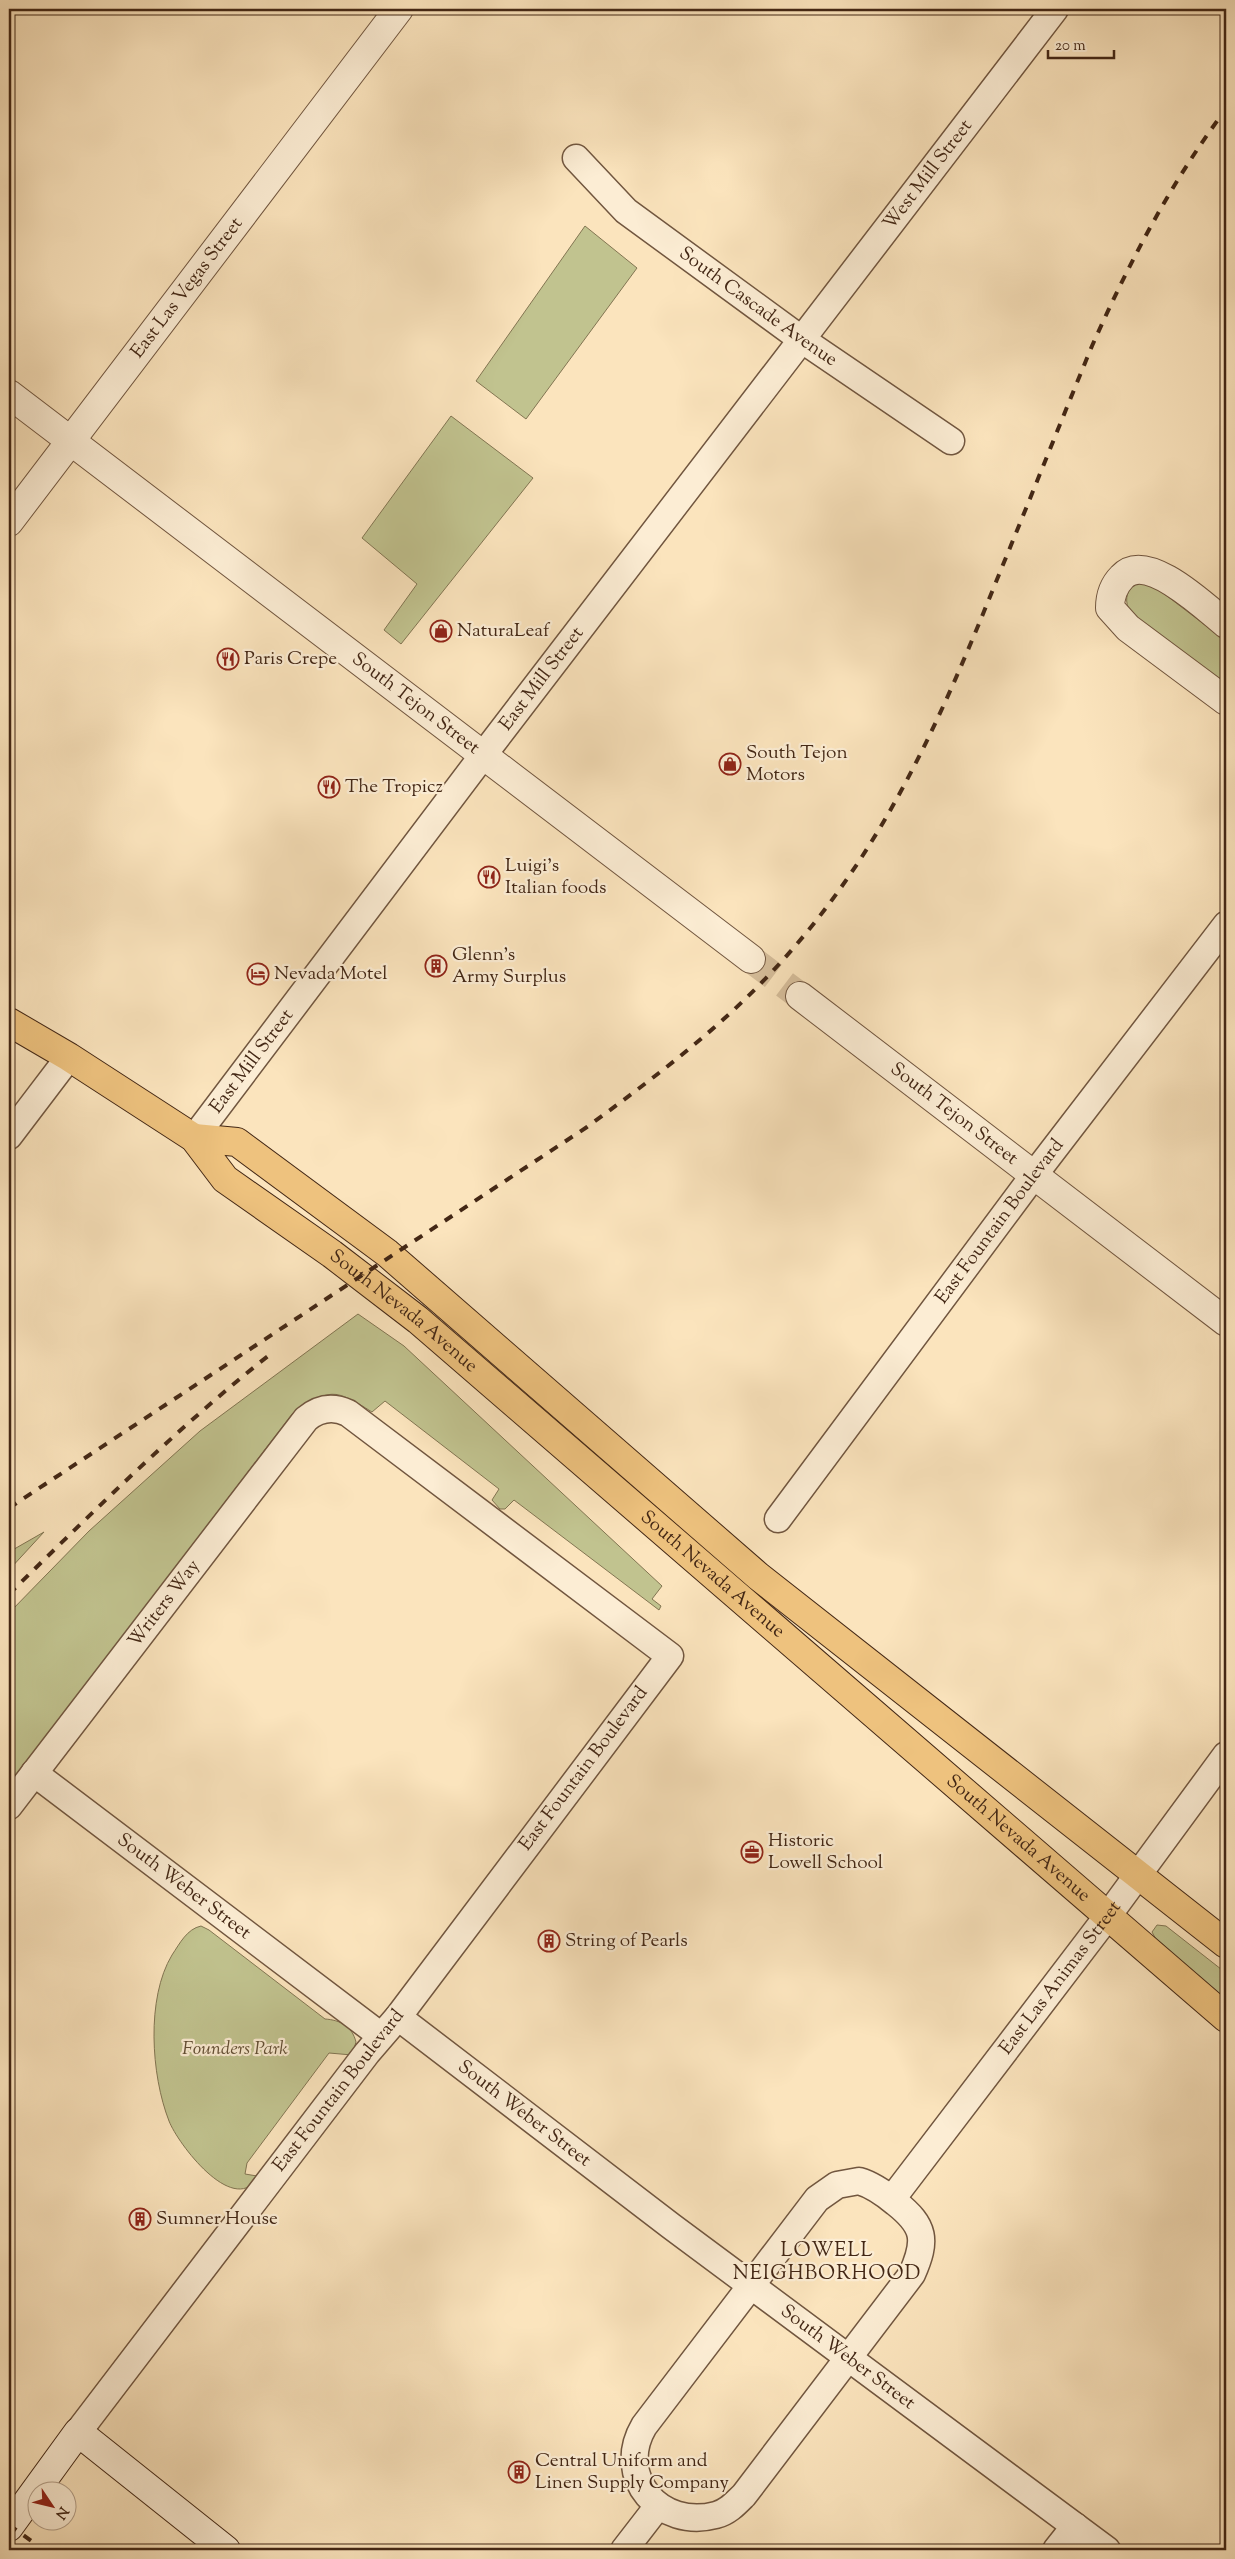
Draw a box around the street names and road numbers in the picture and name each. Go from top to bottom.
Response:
street label: West Mill Street [877,113,979,236]
street label: East Las Vegas Street [124,211,250,364]
street label: South Cascade Avenue [673,240,843,373]
street label: East Mill Street [493,621,591,737]
street label: South Tejon Street [346,646,486,762]
street label: East Mill Street [203,1003,301,1119]
street label: South Tejon Street [884,1056,1024,1172]
street label: East Fountain Boulevard [929,1133,1071,1310]
street label: South Nevada Avenue [324,1243,484,1379]
street label: South Nevada Avenue [634,1504,791,1645]
street label: Writers Way [122,1554,207,1653]
street label: East Fountain Boulevard [513,1681,655,1857]
street label: South Nevada Avenue [940,1768,1097,1909]
street label: South Weber Street [111,1827,257,1946]
street label: East Las Animas Street [993,1895,1128,2061]
street label: East Fountain Boulevard [267,2004,411,2178]
street label: South Weber Street [452,2054,597,2174]
street label: South Weber Street [775,2298,921,2417]

